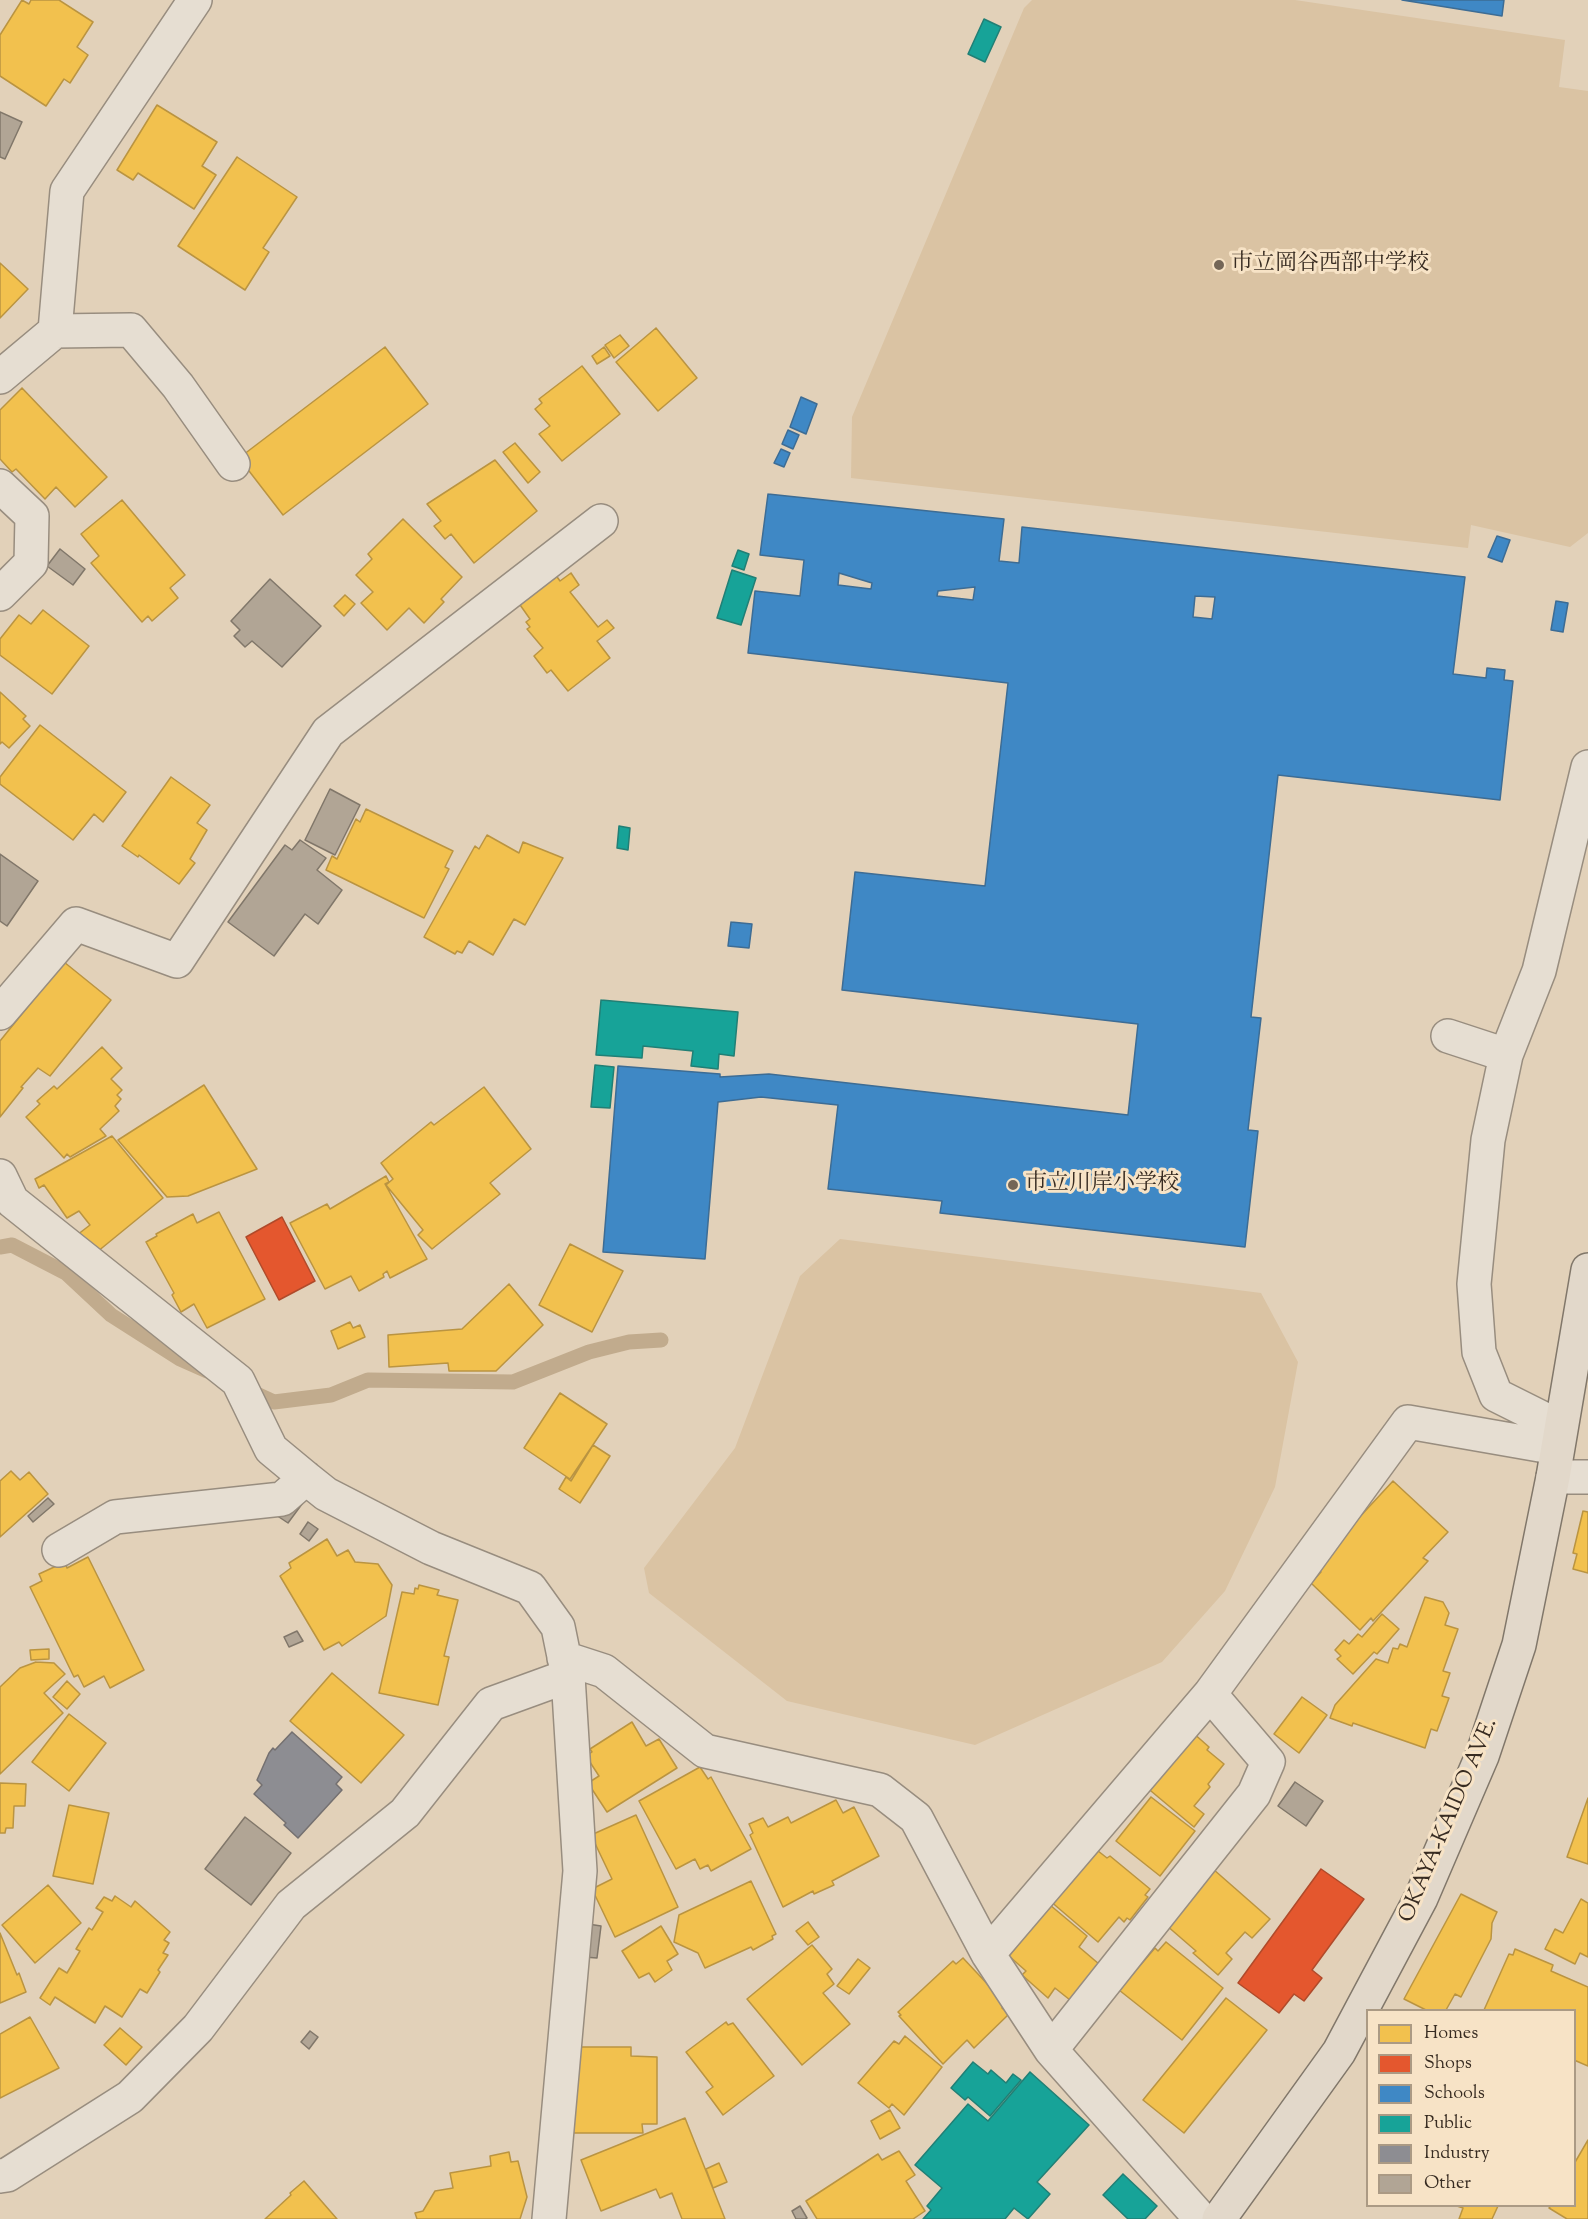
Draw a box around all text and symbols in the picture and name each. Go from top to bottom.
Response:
place label: 市立岡谷西部中学校 [1231,252,1429,278]
marker: 市立岡谷西部中学校 [1212,258,1226,272]
place label: 市立川岸小学校 [1025,1172,1179,1198]
marker: 市立川岸小学校 [1006,1178,1020,1192]
street label: OKAYA-KAIDO AVE. [1395,1715,1505,1927]
legend [1366,2009,1576,2207]
text: Homes [1424,2021,1478,2047]
text: Shops [1424,2051,1472,2077]
text: Schools [1424,2081,1485,2107]
text: Public [1424,2111,1472,2137]
text: Industry [1424,2141,1490,2167]
text: Other [1424,2171,1471,2197]

